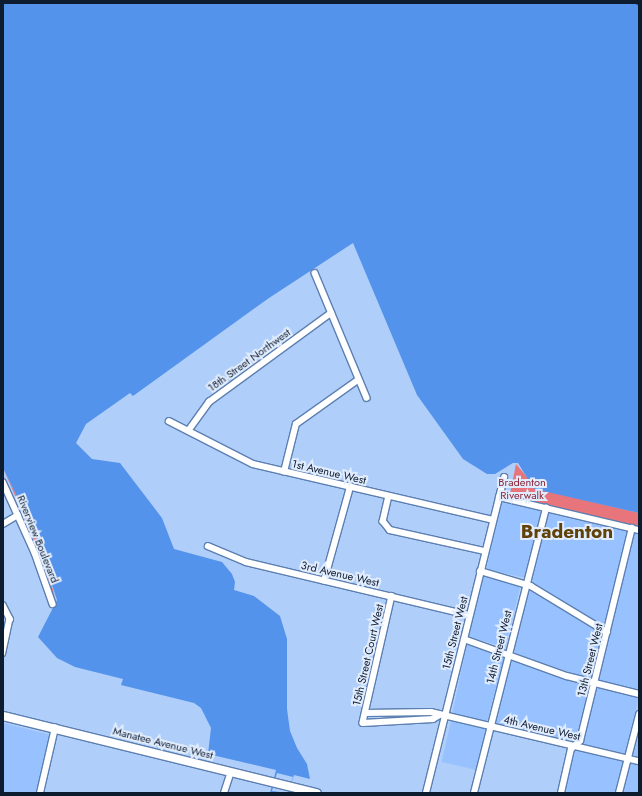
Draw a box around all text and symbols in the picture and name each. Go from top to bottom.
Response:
street label: 18th Street Northwest [205,326,293,394]
street label: 1st Avenue West [291,457,367,487]
park label: Bradenton Riverwalk [498,476,546,502]
street label: Riverview Boulevard [14,493,62,585]
district label: Bradenton [521,521,613,543]
street label: 3rd Avenue West [300,559,380,589]
street label: 15th Street West [440,595,470,671]
street label: 15th Street Court West [350,603,386,707]
street label: 14th Street West [483,609,515,685]
street label: 13th Street West [575,622,605,698]
street label: 4th Avenue West [502,713,582,743]
street label: Manatee Avenue West [112,724,214,762]

